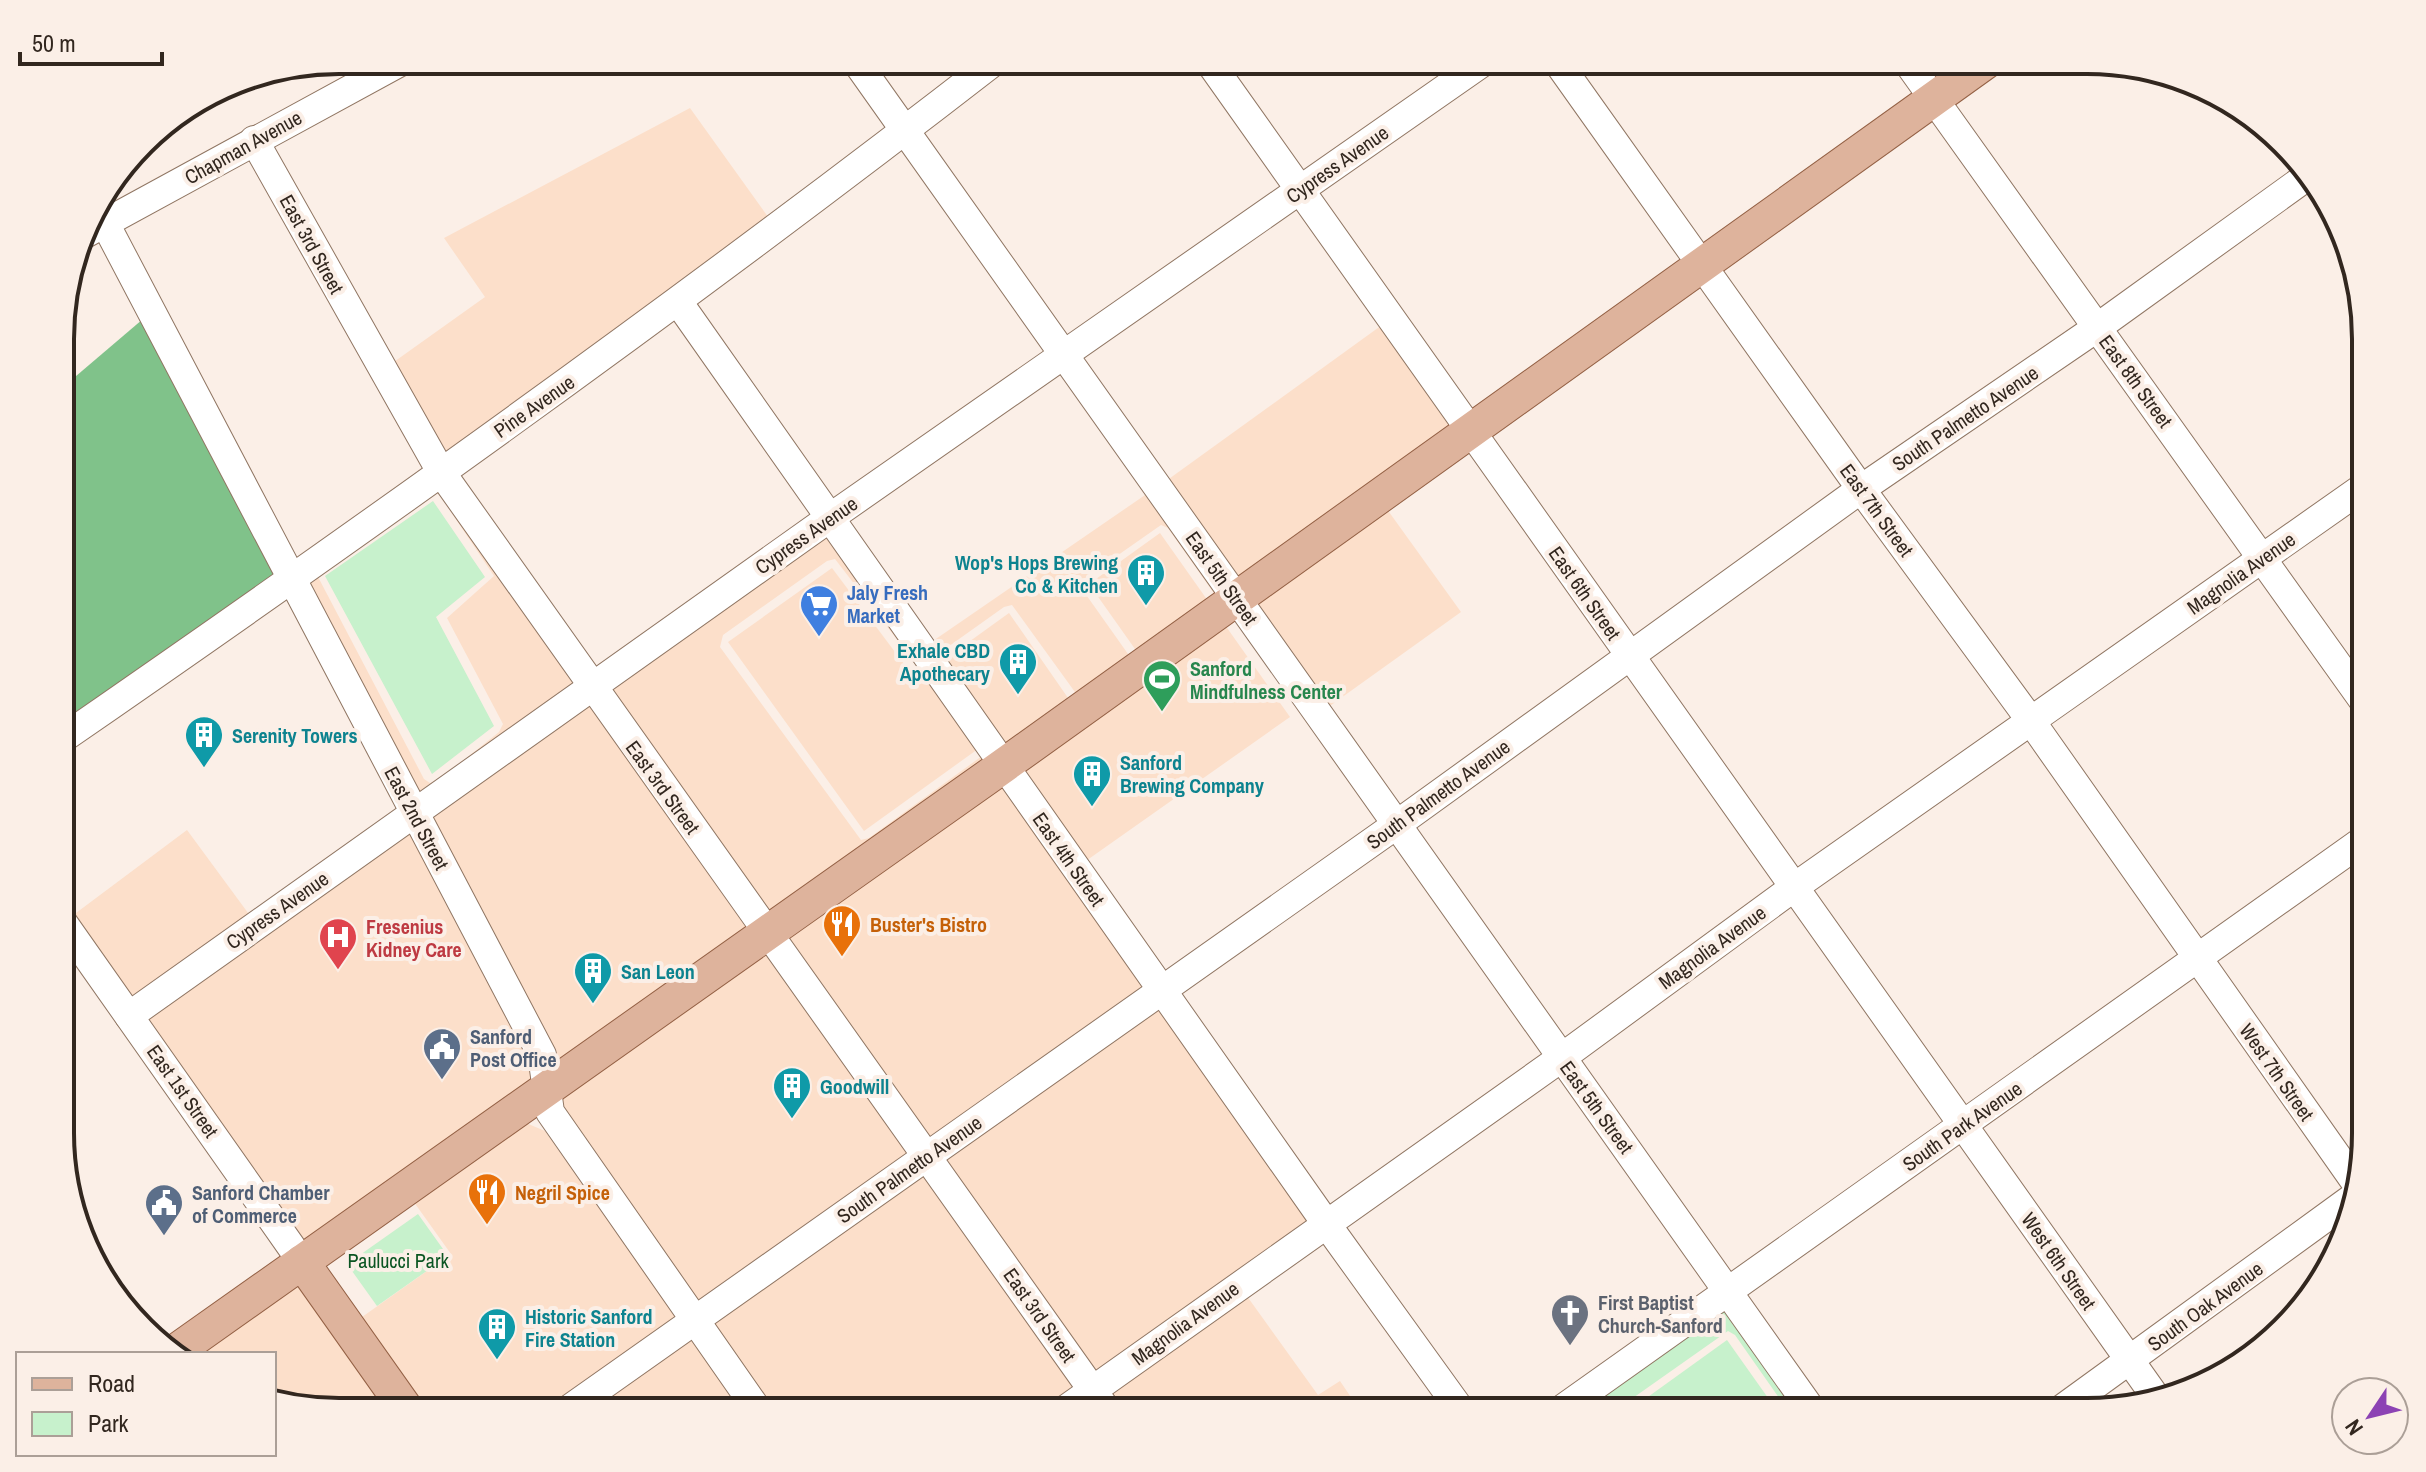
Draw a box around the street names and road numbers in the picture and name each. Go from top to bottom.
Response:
street label: Chapman Avenue [180,104,306,190]
street label: Cypress Avenue [1280,119,1394,209]
street label: East 3rd Street [274,190,351,299]
street label: East 8th Street [2093,329,2179,433]
street label: South Palmetto Avenue [1887,359,2043,477]
street label: Pine Avenue [488,368,580,444]
street label: East 7th Street [1834,458,1920,562]
street label: Cypress Avenue [749,490,863,580]
street label: East 5th Street [1180,526,1264,631]
street label: Magnolia Avenue [2181,526,2301,620]
street label: East 6th Street [1543,541,1627,646]
street label: South Palmetto Avenue [1361,733,1515,855]
street label: East 3rd Street [620,735,706,840]
street label: East 2nd Street [379,762,456,875]
street label: East 4th Street [1027,807,1111,912]
street label: Cypress Avenue [220,865,334,955]
street label: Magnolia Avenue [1653,899,1771,995]
street label: West 7th Street [2234,1018,2321,1126]
street label: East 1st Street [141,1039,225,1143]
street label: East 5th Street [1554,1055,1640,1159]
street label: South Park Avenue [1897,1075,2027,1177]
street label: South Palmetto Avenue [831,1109,987,1229]
street label: West 6th Street [2016,1207,2103,1315]
street label: South Oak Avenue [2142,1255,2268,1357]
street label: East 3rd Street [998,1262,1083,1368]
street label: Magnolia Avenue [1126,1275,1244,1371]

